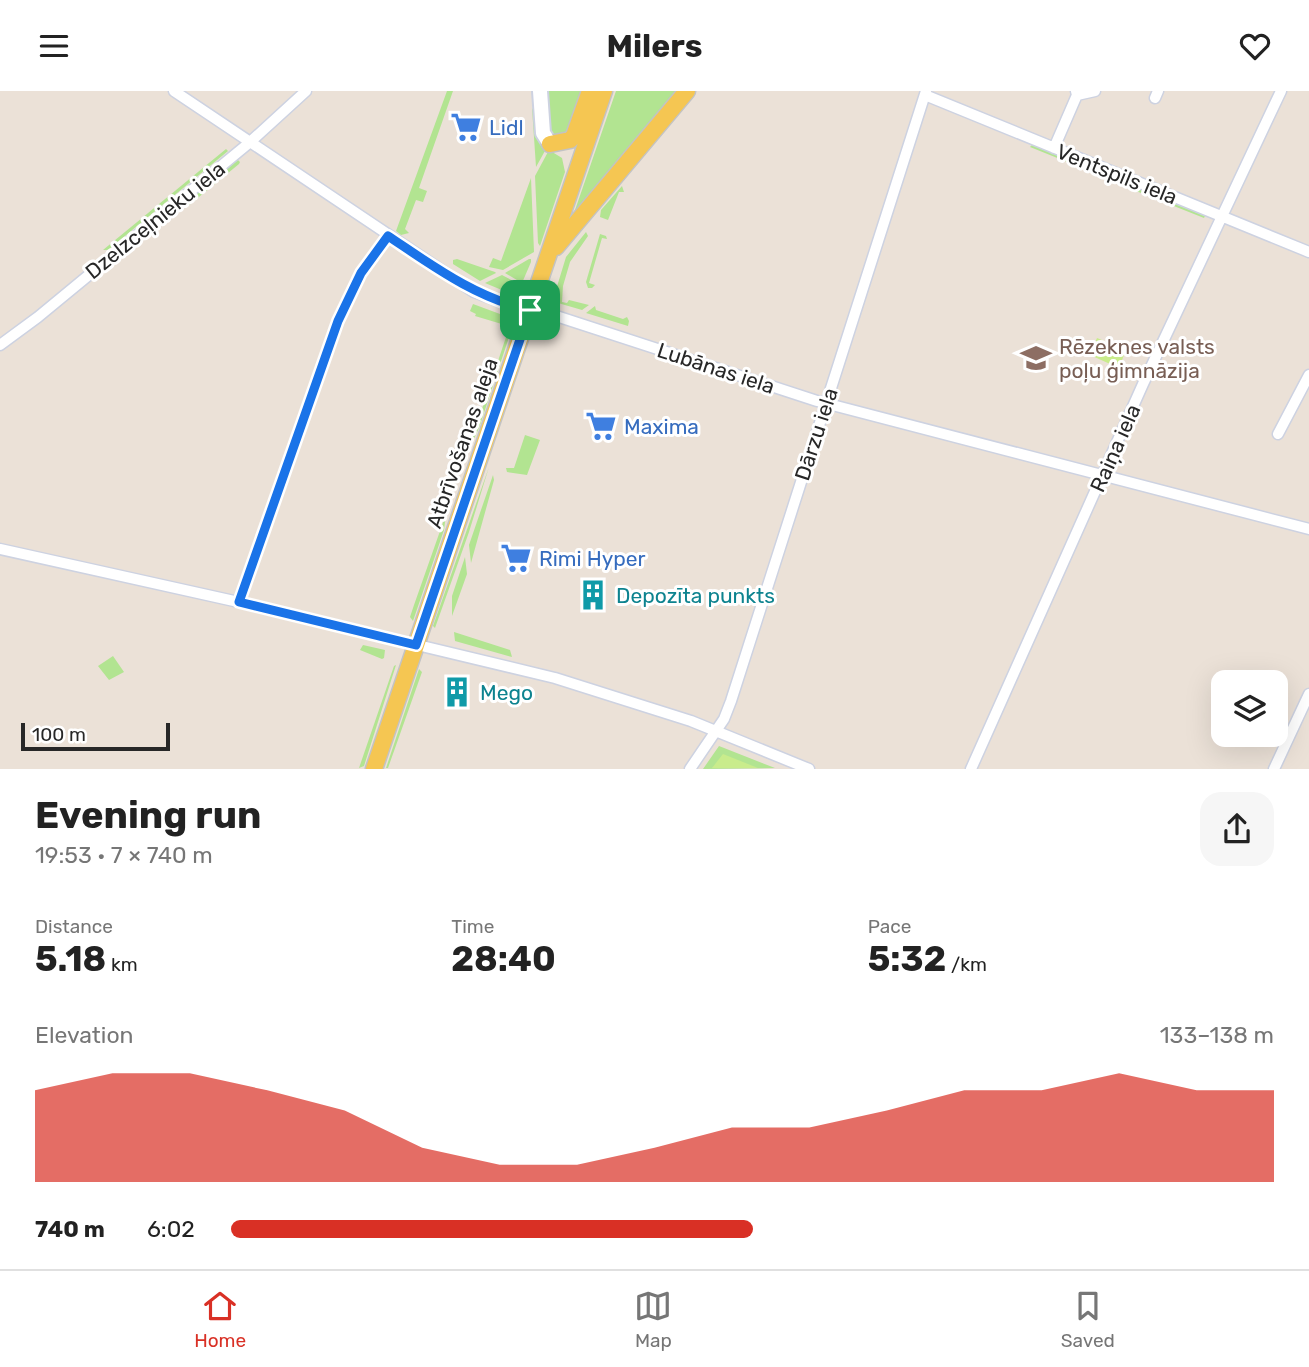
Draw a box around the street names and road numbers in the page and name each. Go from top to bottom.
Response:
street label: Ventspils iela [1053,138,1181,210]
street label: Dzelzceļnieku iela [80,156,230,284]
street label: Lubānas iela [654,337,778,399]
street label: Atbrīvošanas aleja [421,355,503,531]
street label: Dārzu iela [789,384,843,484]
street label: Raiņa iela [1085,400,1145,496]

